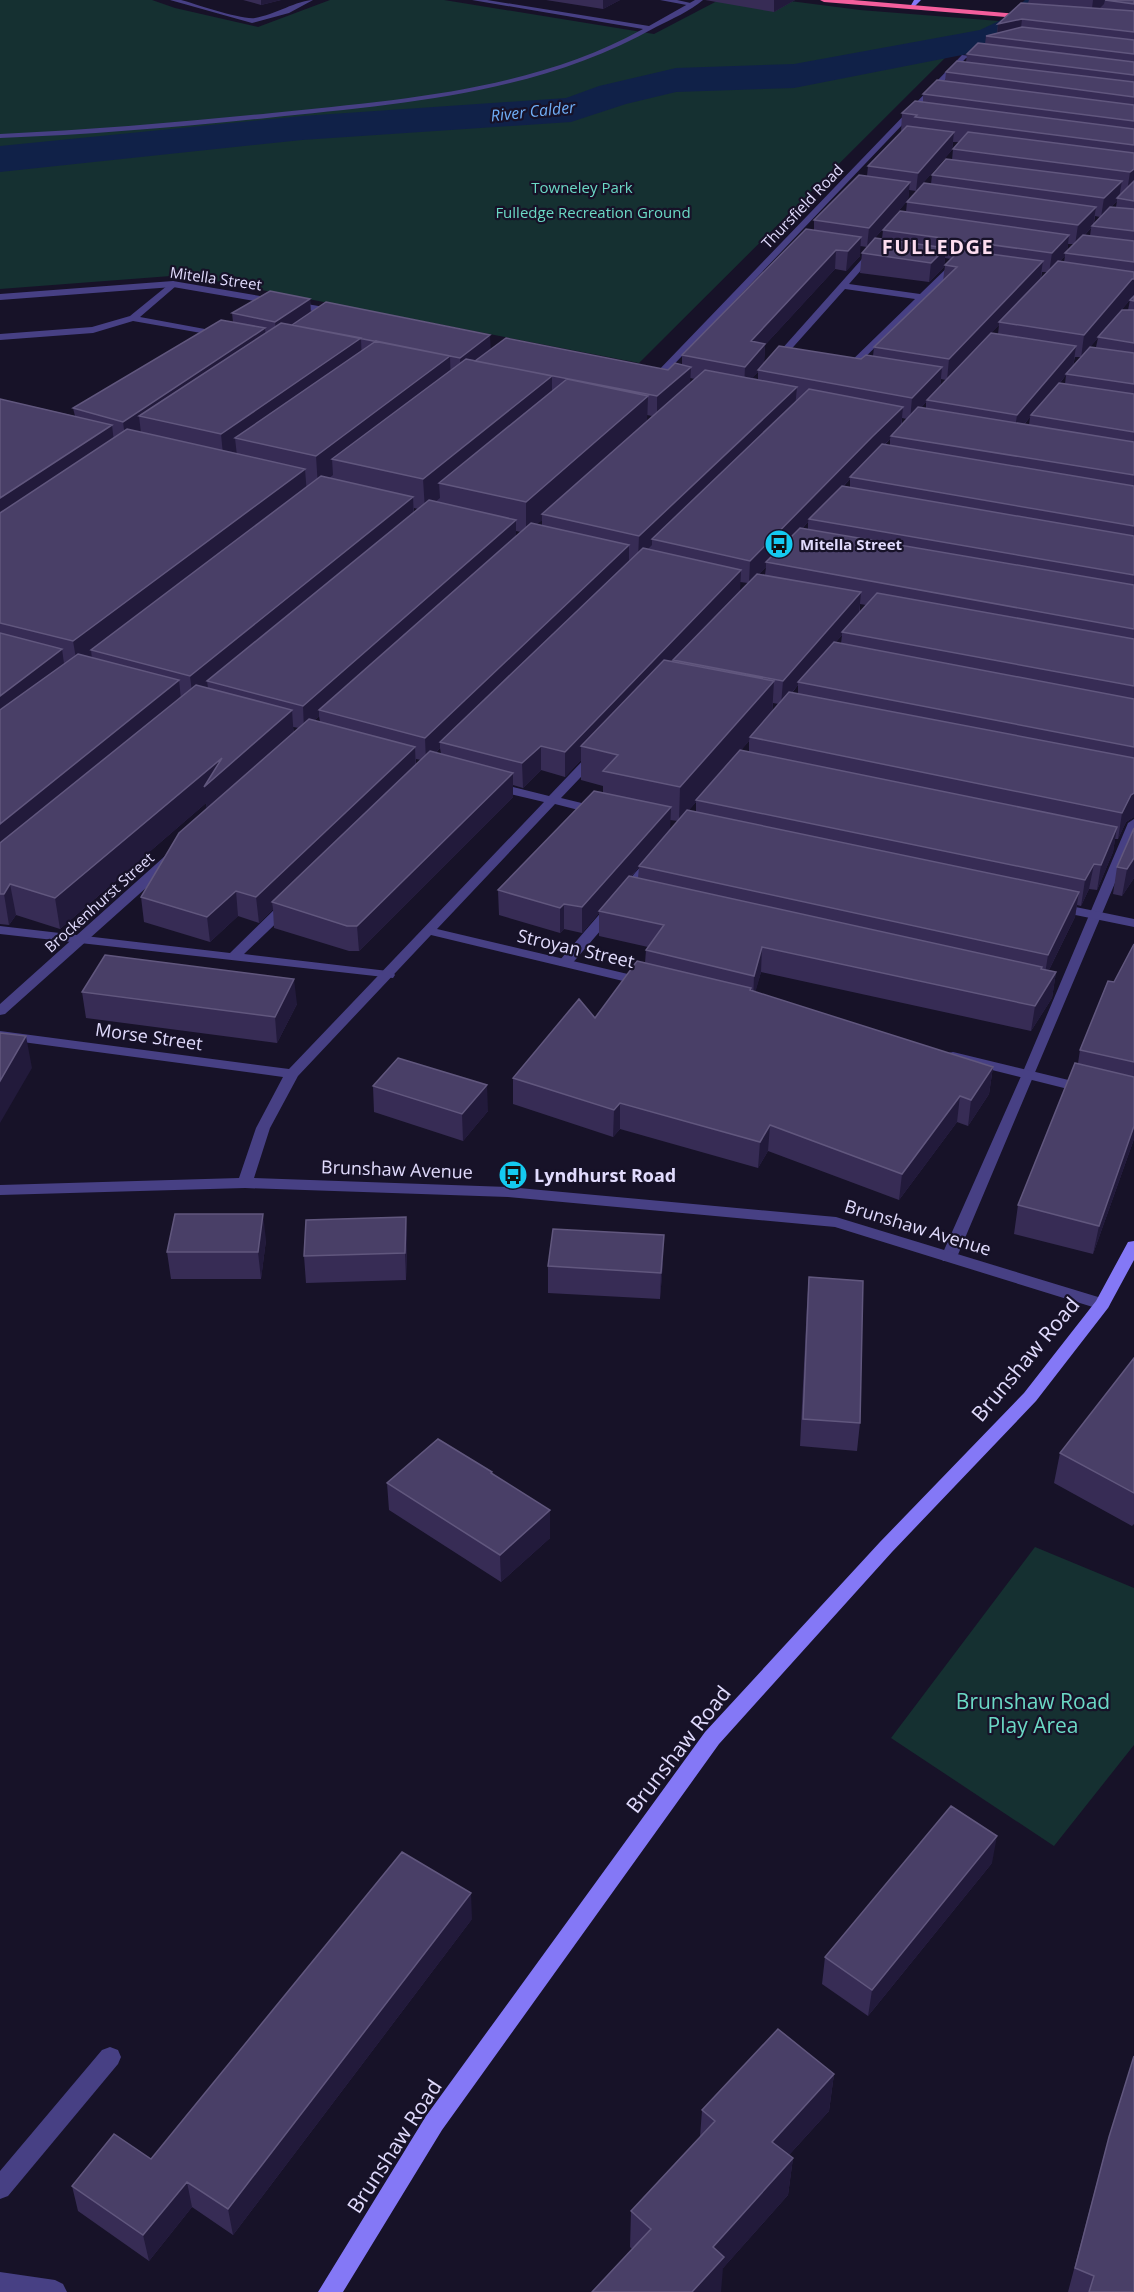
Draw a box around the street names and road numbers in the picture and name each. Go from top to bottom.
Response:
street label: Thursfield Road [757,160,847,252]
street label: Mitella Street [169,262,263,294]
street label: Brockenhurst Street [40,848,158,956]
street label: Stroyan Street [515,923,637,973]
street label: Morse Street [94,1017,204,1055]
street label: Brunshaw Avenue [321,1154,473,1184]
street label: Brunshaw Avenue [842,1193,994,1261]
street label: Brunshaw Road [965,1291,1085,1427]
street label: Brunshaw Road [619,1680,737,1818]
street label: Brunshaw Road [340,2074,448,2218]

